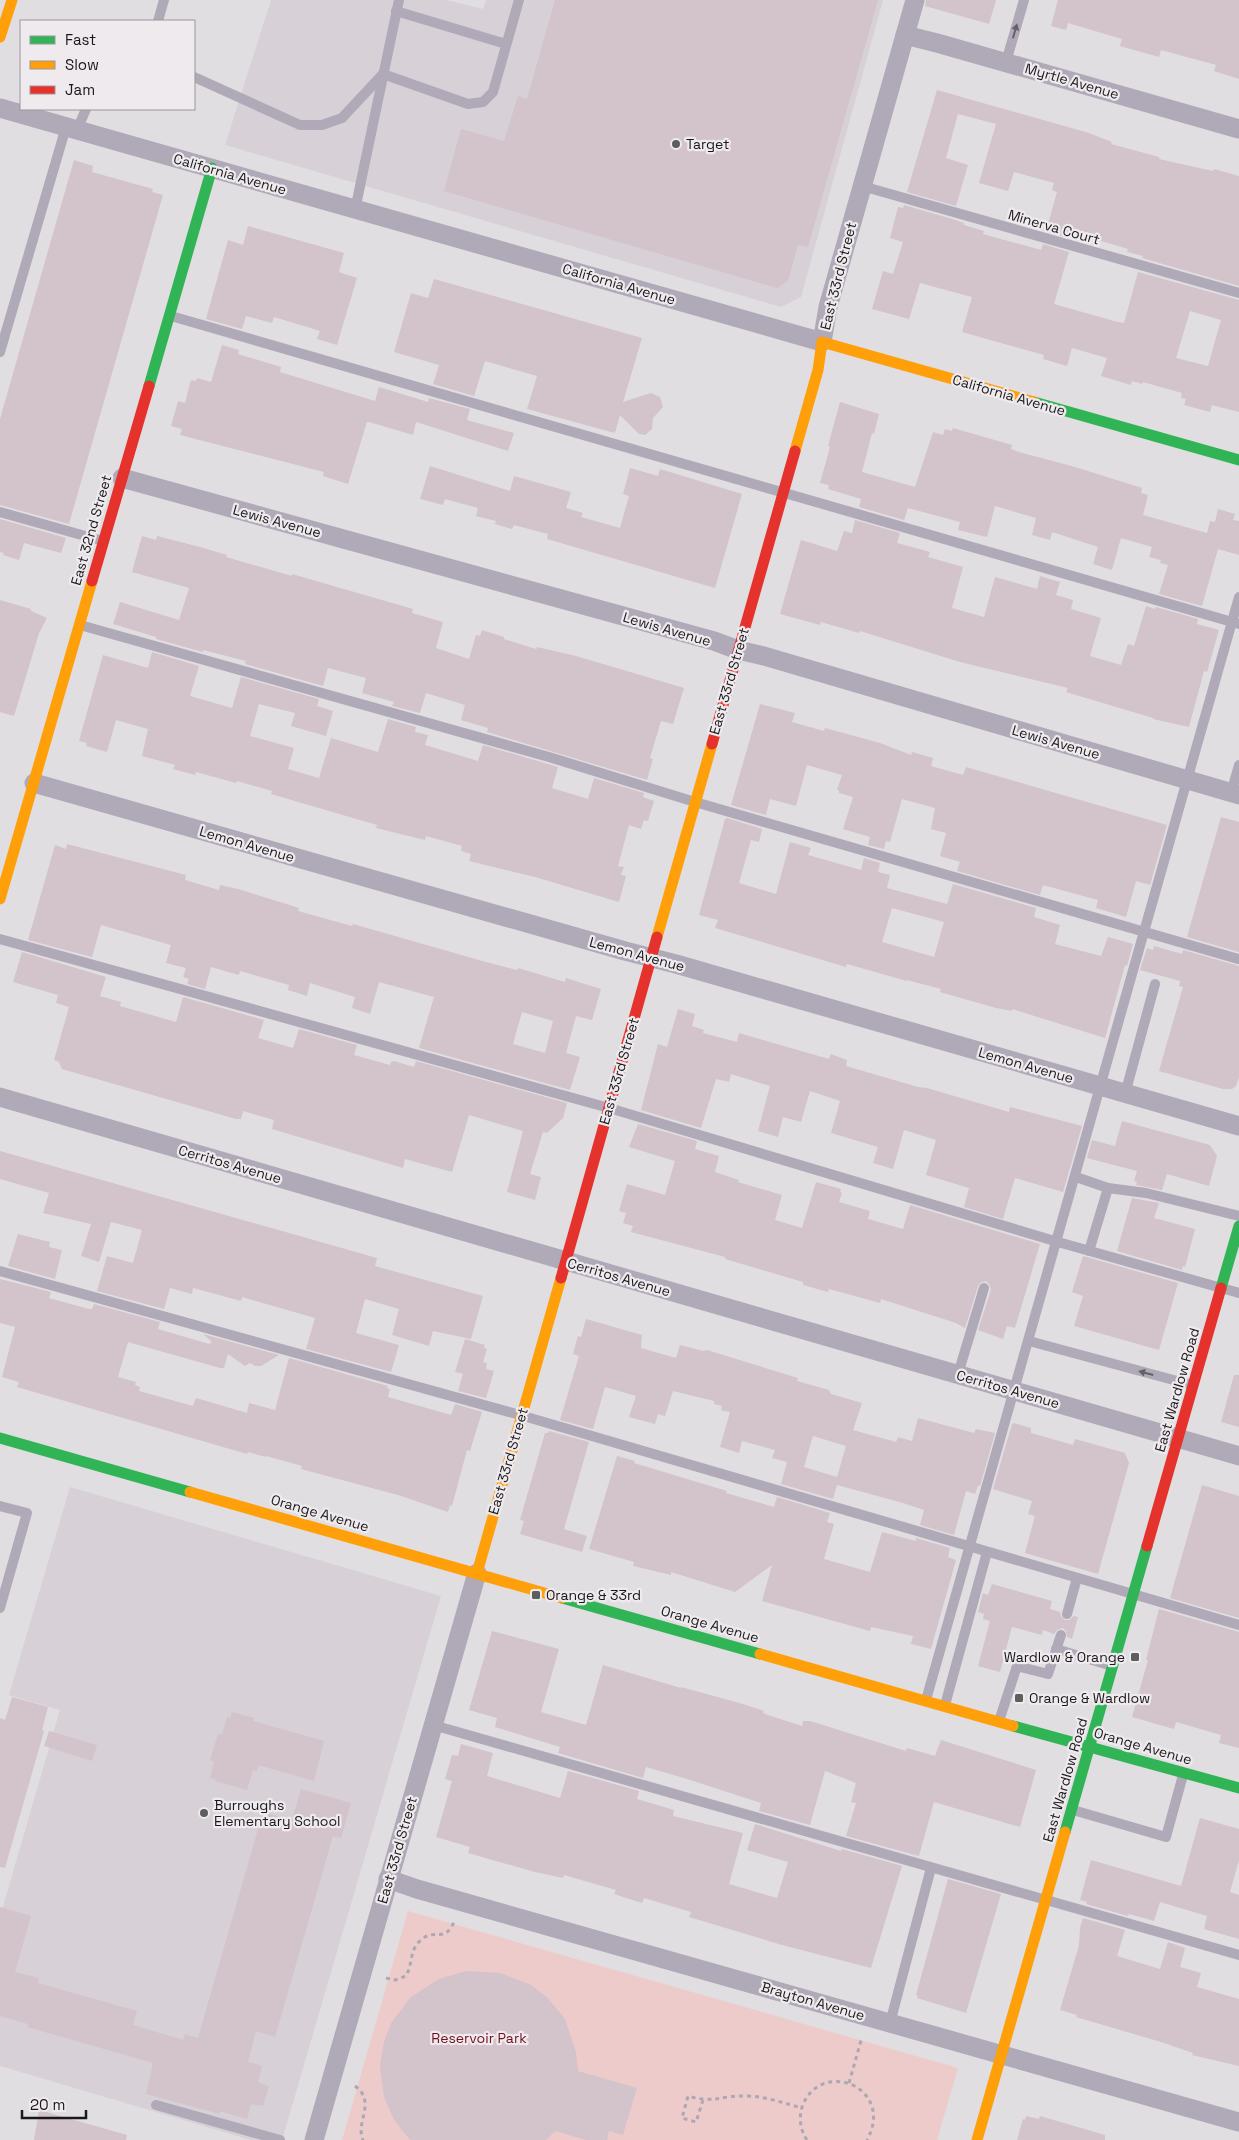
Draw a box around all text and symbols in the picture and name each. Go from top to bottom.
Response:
legend [20,20,195,110]
one-way arrow [1012,24,1020,39]
text: Fast [65,30,96,49]
text: Slow [65,55,99,74]
street label: Myrtle Avenue [1023,59,1121,103]
text: Jam [65,80,95,99]
place label: Target [686,135,730,153]
marker: Target [670,138,682,150]
street label: California Avenue [171,149,289,199]
street label: Minerva Court [1006,205,1102,249]
street label: East 33rd Street [816,220,860,332]
street label: California Avenue [560,259,678,309]
street label: California Avenue [950,370,1068,420]
street label: East 32nd Street [67,473,115,587]
street label: Lewis Avenue [231,501,323,541]
street label: Lewis Avenue [621,608,713,650]
street label: East 33rd Street [705,625,753,737]
street label: Lewis Avenue [1010,721,1102,763]
street label: Lemon Avenue [197,822,297,866]
street label: Lemon Avenue [587,933,687,975]
street label: East 33rd Street [595,1015,643,1127]
street label: Lemon Avenue [976,1043,1076,1087]
street label: Cerritos Avenue [176,1141,284,1187]
street label: Cerritos Avenue [565,1254,673,1300]
street label: East Wardlow Road [1151,1326,1203,1454]
street label: Cerritos Avenue [954,1366,1062,1412]
one-way arrow [1139,1369,1154,1377]
street label: East 33rd Street [484,1405,532,1517]
street label: Orange Avenue [269,1490,371,1536]
place label: Orange & 33rd [546,1586,641,1604]
marker: Orange & 33rd [530,1589,542,1601]
street label: Orange Avenue [659,1601,761,1647]
place label: Wardlow & Orange [1004,1648,1125,1666]
marker: Wardlow & Orange [1129,1651,1141,1663]
place label: Orange & Wardlow [1029,1689,1150,1707]
marker: Orange & Wardlow [1013,1692,1025,1704]
street label: East Wardlow Road [1039,1716,1091,1844]
street label: Orange Avenue [1092,1723,1194,1769]
street label: East 33rd Street [373,1794,421,1906]
place label: Burroughs Elementary School [214,1796,340,1830]
marker: Burroughs Elementary School [198,1807,210,1819]
street label: Brayton Avenue [759,1978,867,2024]
park label: Reservoir Park [431,2029,527,2047]
scale bar [22,2088,86,2120]
text: 20 m [30,2095,65,2114]

